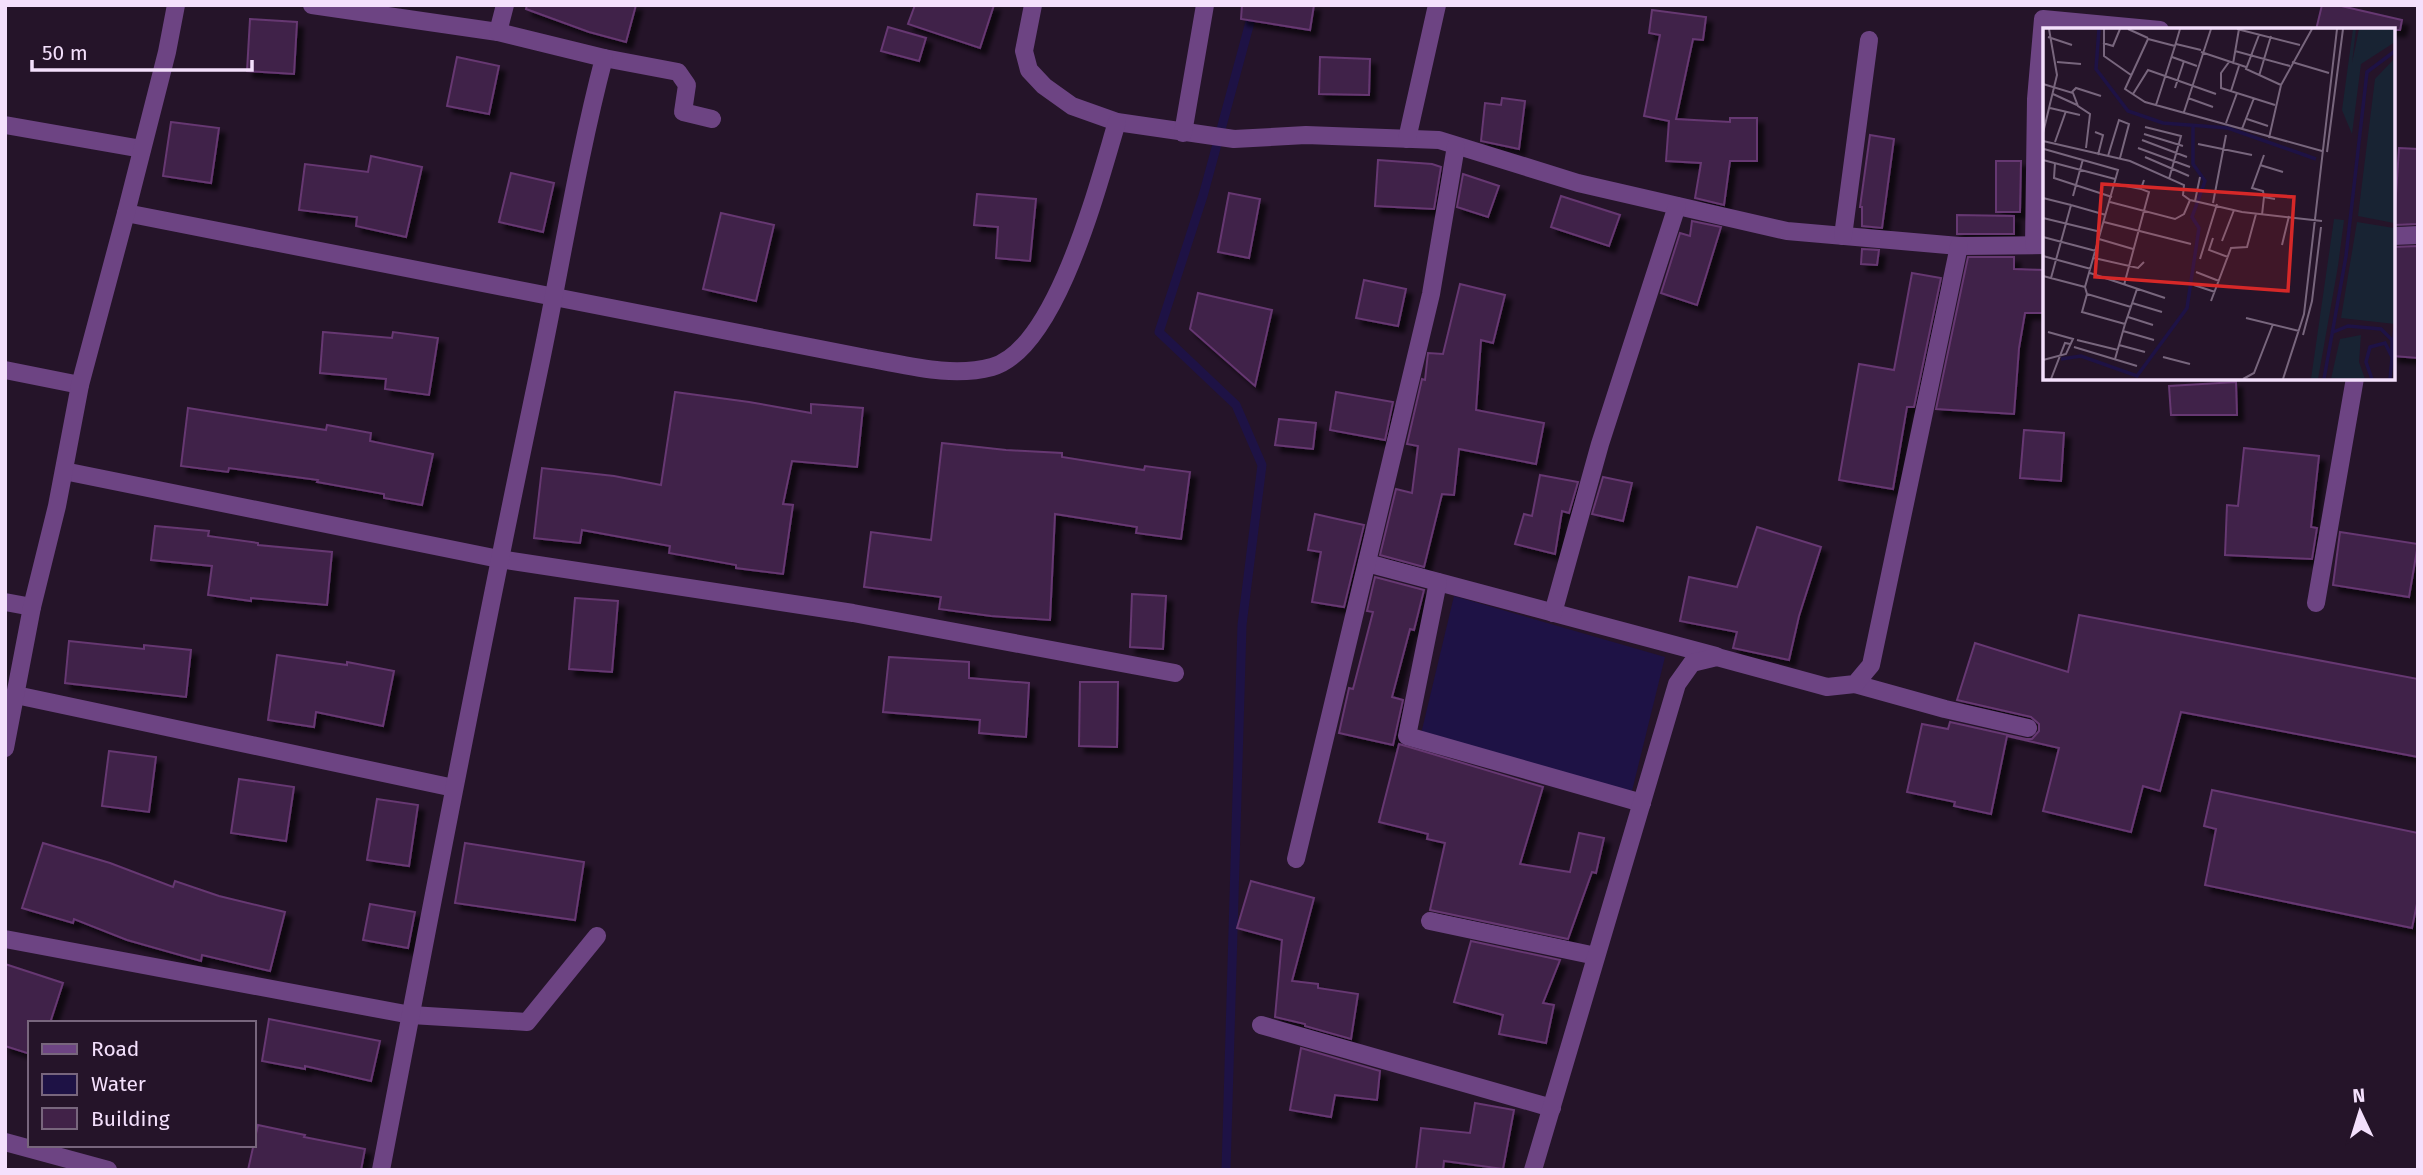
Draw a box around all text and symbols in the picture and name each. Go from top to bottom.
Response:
scale bar [32,28,252,72]
inset map [2043,28,2395,380]
text: 50 m [42,40,88,66]
legend [28,1021,256,1147]
text: Road [91,1036,139,1062]
text: Water [91,1071,146,1097]
north arrow [2325,1077,2395,1147]
text: N [2352,1084,2366,1107]
text: Building [91,1106,170,1132]

